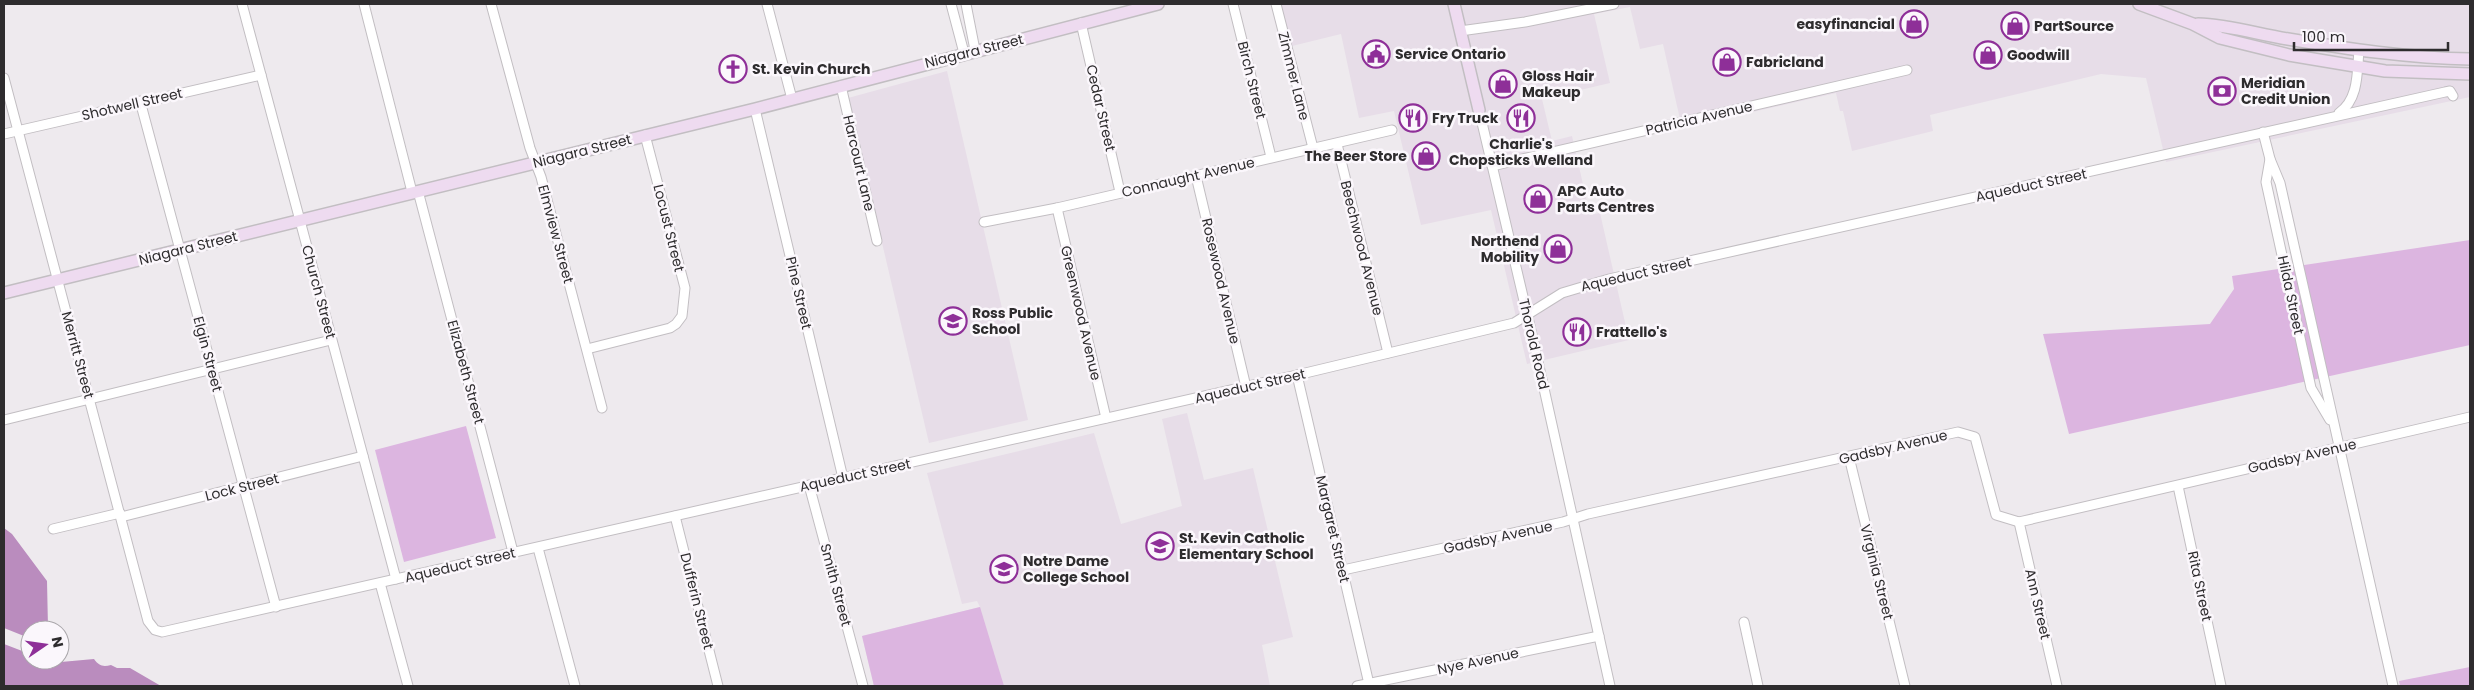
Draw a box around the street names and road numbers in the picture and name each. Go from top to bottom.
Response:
street label: Niagara Street [923,29,1025,73]
street label: Zimmer Lane [1273,30,1315,123]
street label: Birch Street [1233,39,1271,121]
street label: Cedar Street [1081,63,1121,153]
street label: Shotwell Street [80,83,184,125]
street label: Patricia Avenue [1644,96,1755,140]
street label: Harcourt Lane [838,113,880,213]
street label: Niagara Street [531,129,633,173]
street label: Connaught Avenue [1120,152,1257,202]
street label: Aqueduct Street [1974,163,2088,207]
street label: Beechwood Avenue [1336,178,1389,318]
street label: Locust Street [648,182,690,274]
street label: Elmview Street [533,183,579,285]
street label: Rosewood Avenue [1197,216,1245,346]
street label: Niagara Street [137,226,239,270]
street label: Church Street [297,243,341,341]
street label: Greenwood Avenue [1056,244,1106,383]
street label: Aqueduct Street [1579,252,1693,296]
street label: Hilda Street [2273,254,2309,336]
street label: Pine Street [781,255,817,331]
street label: Thorold Road [1514,297,1554,391]
street label: Merritt Street [57,309,99,401]
street label: Elgin Street [188,314,228,394]
street label: Elizabeth Street [443,318,489,426]
street label: Aqueduct Street [1193,364,1307,408]
street label: Gadsby Avenue [1837,425,1950,469]
street label: Gadsby Avenue [2246,434,2359,478]
street label: Aqueduct Street [798,453,912,497]
street label: Lock Street [203,468,281,506]
street label: Margaret Street [1311,473,1355,585]
street label: Gadsby Avenue [1442,516,1555,558]
street label: Virginia Street [1855,522,1899,622]
street label: Smith Street [815,541,857,629]
street label: Aqueduct Street [403,543,517,587]
street label: Rita Street [2183,549,2217,623]
street label: Dufferin Street [675,550,719,652]
street label: Ann Street [2020,567,2056,641]
street label: Nye Avenue [1435,643,1521,679]

